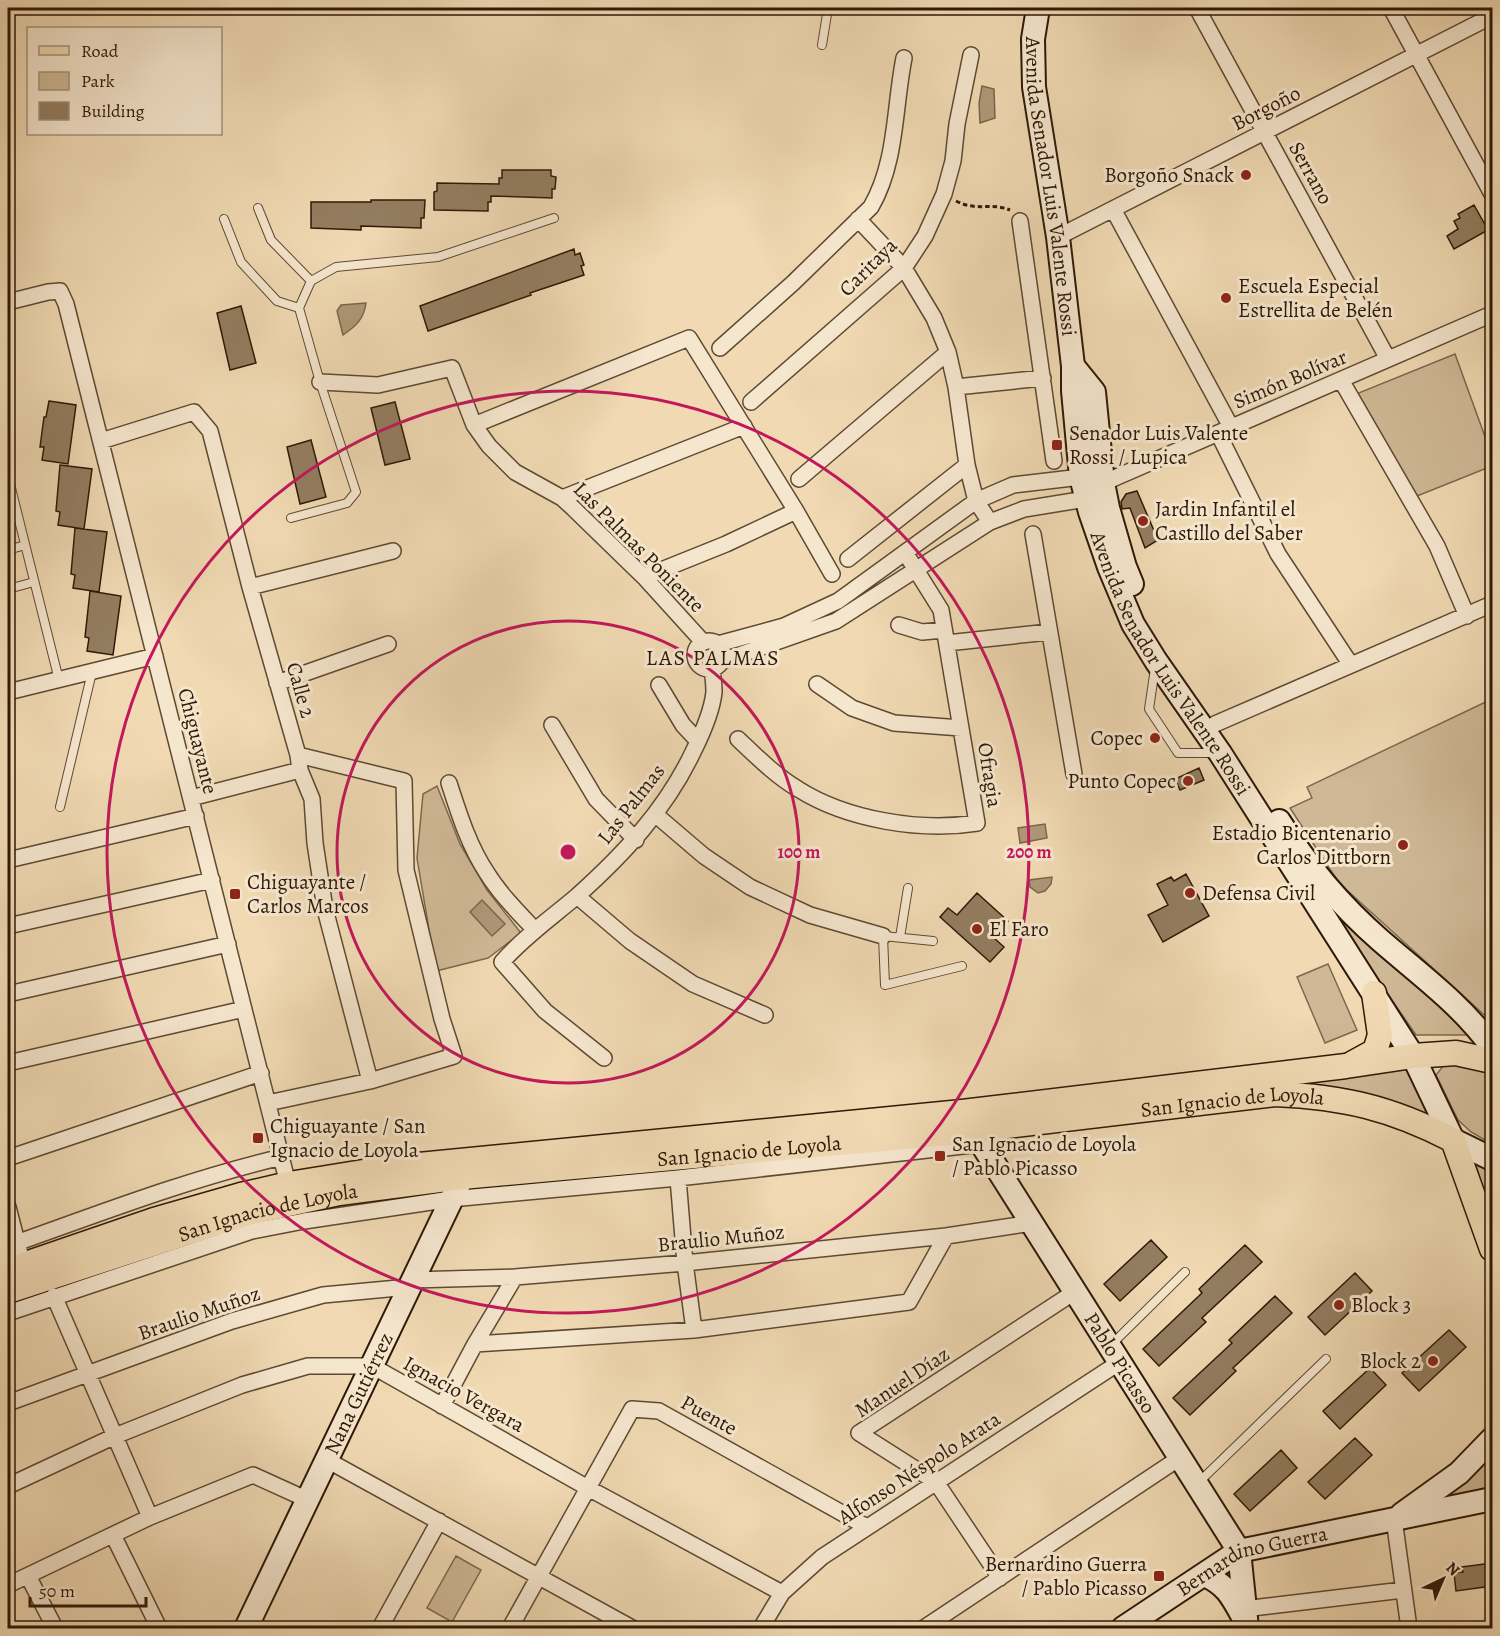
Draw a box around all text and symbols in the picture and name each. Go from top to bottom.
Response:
legend [27,27,222,135]
street label: Avenida Senador Luis Valente Rossi [1019,35,1083,338]
text: Road [81,39,119,63]
text: Park [81,69,115,93]
street label: Borgoño [1227,79,1305,137]
text: Building [81,99,145,123]
street label: Serrano [1282,137,1340,209]
place label: Borgoño Snack [1104,161,1235,189]
marker: Borgoño Snack [1239,168,1253,182]
street label: Caritaya [833,231,904,302]
place label: Escuela Especial Estrellita de Belén [1238,272,1393,324]
marker: Escuela Especial Estrellita de Belén [1219,291,1233,305]
street label: Simón Bolívar [1229,342,1351,416]
place label: Senador Luis Valente Rossi / Lupica [1069,419,1248,471]
marker: Senador Luis Valente Rossi / Lupica [1050,438,1064,452]
street label: Las Palmas Poniente [567,475,711,619]
place label: Jardin Infantil el Castillo del Saber [1155,495,1303,547]
marker: Jardin Infantil el Castillo del Saber [1136,514,1150,528]
street label: Avenida Senador Luis Valente Rossi [1083,527,1257,801]
district label: LAS PALMAS [646,643,780,673]
street label: Calle 2 [280,659,322,721]
street label: Chiguayante [171,685,225,797]
place label: Copec [1090,724,1143,752]
marker: Copec [1148,731,1162,745]
street label: Ofragia [971,741,1009,810]
street label: Las Palmas [591,758,671,850]
place label: Punto Copec [1067,767,1176,795]
marker: Punto Copec [1181,774,1195,788]
place label: Estadio Bicentenario Carlos Dittborn [1212,819,1391,871]
marker: Estadio Bicentenario Carlos Dittborn [1396,838,1410,852]
text: 100 m [778,840,820,864]
text: 200 m [1006,840,1052,864]
centre of rings [558,842,578,862]
place label: Chiguayante / Carlos Marcos [247,868,369,920]
place label: Defensa Civil [1202,879,1315,907]
marker: Defensa Civil [1183,886,1197,900]
marker: Chiguayante / Carlos Marcos [228,887,242,901]
place label: El Faro [989,915,1049,943]
marker: El Faro [970,922,984,936]
street label: San Ignacio de Loyola [1139,1079,1326,1124]
place label: Chiguayante / San Ignacio de Loyola [270,1112,425,1164]
street label: San Ignacio de Loyola [656,1129,843,1173]
place label: San Ignacio de Loyola / Pablo Picasso [952,1130,1137,1182]
marker: Chiguayante / San Ignacio de Loyola [251,1131,265,1145]
marker: San Ignacio de Loyola / Pablo Picasso [933,1149,947,1163]
street label: San Ignacio de Loyola [174,1177,360,1249]
street label: Braulio Muñoz [656,1217,786,1259]
street label: Braulio Muñoz [134,1279,264,1347]
place label: Block 3 [1351,1291,1411,1319]
marker: Block 3 [1332,1298,1346,1312]
street label: Pablo Picasso [1078,1307,1162,1419]
street label: Nana Gutiérrez [317,1328,400,1459]
street label: Manuel Díaz [849,1340,955,1424]
place label: Block 2 [1359,1347,1421,1375]
street label: Ignacio Vergara [398,1349,530,1439]
marker: Block 2 [1426,1354,1440,1368]
street label: Puente [676,1388,742,1442]
street label: Alfonso Néspolo Arata [831,1405,1006,1532]
street label: Bernardino Guerra [1171,1519,1330,1603]
north arrow [1413,1549,1473,1609]
place label: Bernardino Guerra / Pablo Picasso [985,1550,1147,1602]
text: N [1441,1557,1465,1581]
marker: Bernardino Guerra / Pablo Picasso [1152,1569,1166,1583]
scale bar [30,1570,146,1608]
text: 50 m [39,1579,75,1603]

